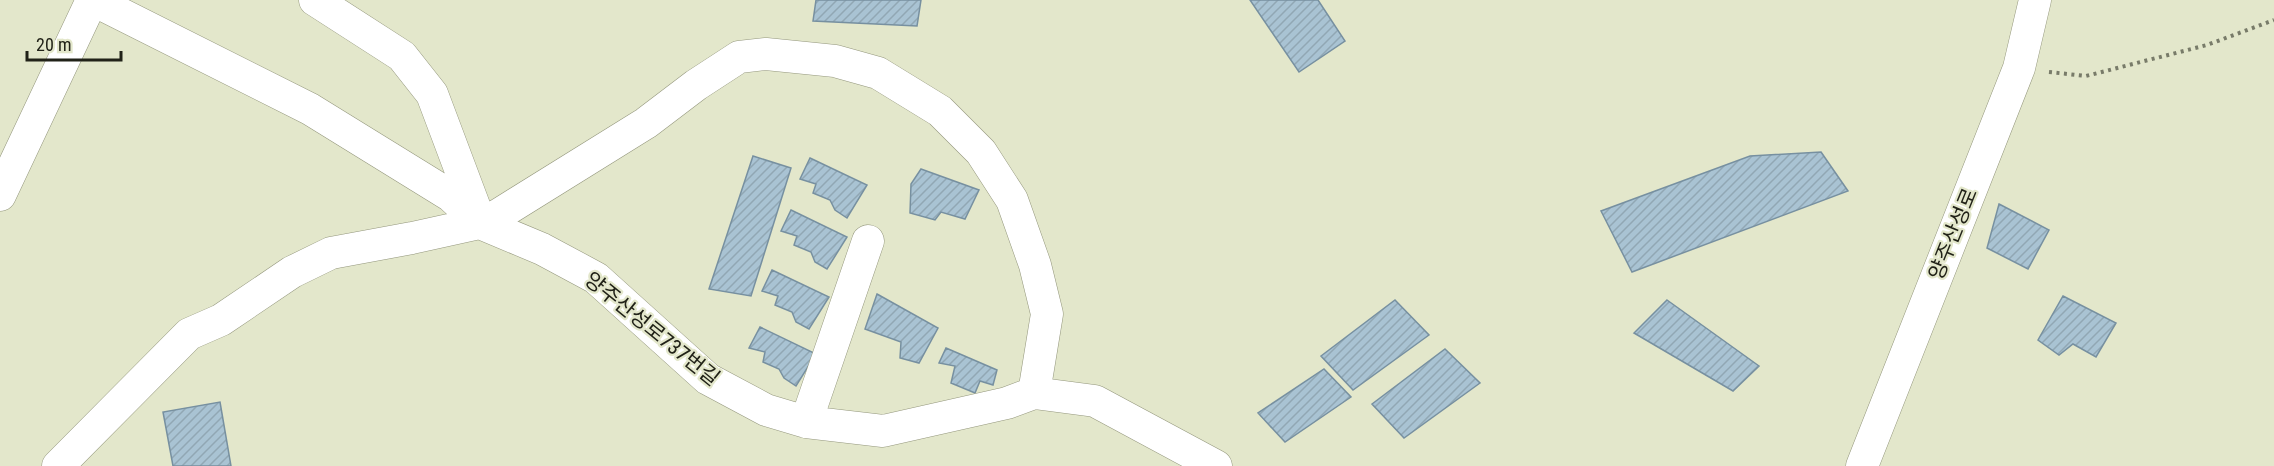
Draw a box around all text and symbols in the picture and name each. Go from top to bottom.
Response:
scale bar [27,24,122,62]
text: 20 m [36,34,71,55]
street label: 양주산성로 [1924,185,1982,283]
street label: 양주산성로737번길 [580,267,724,391]

